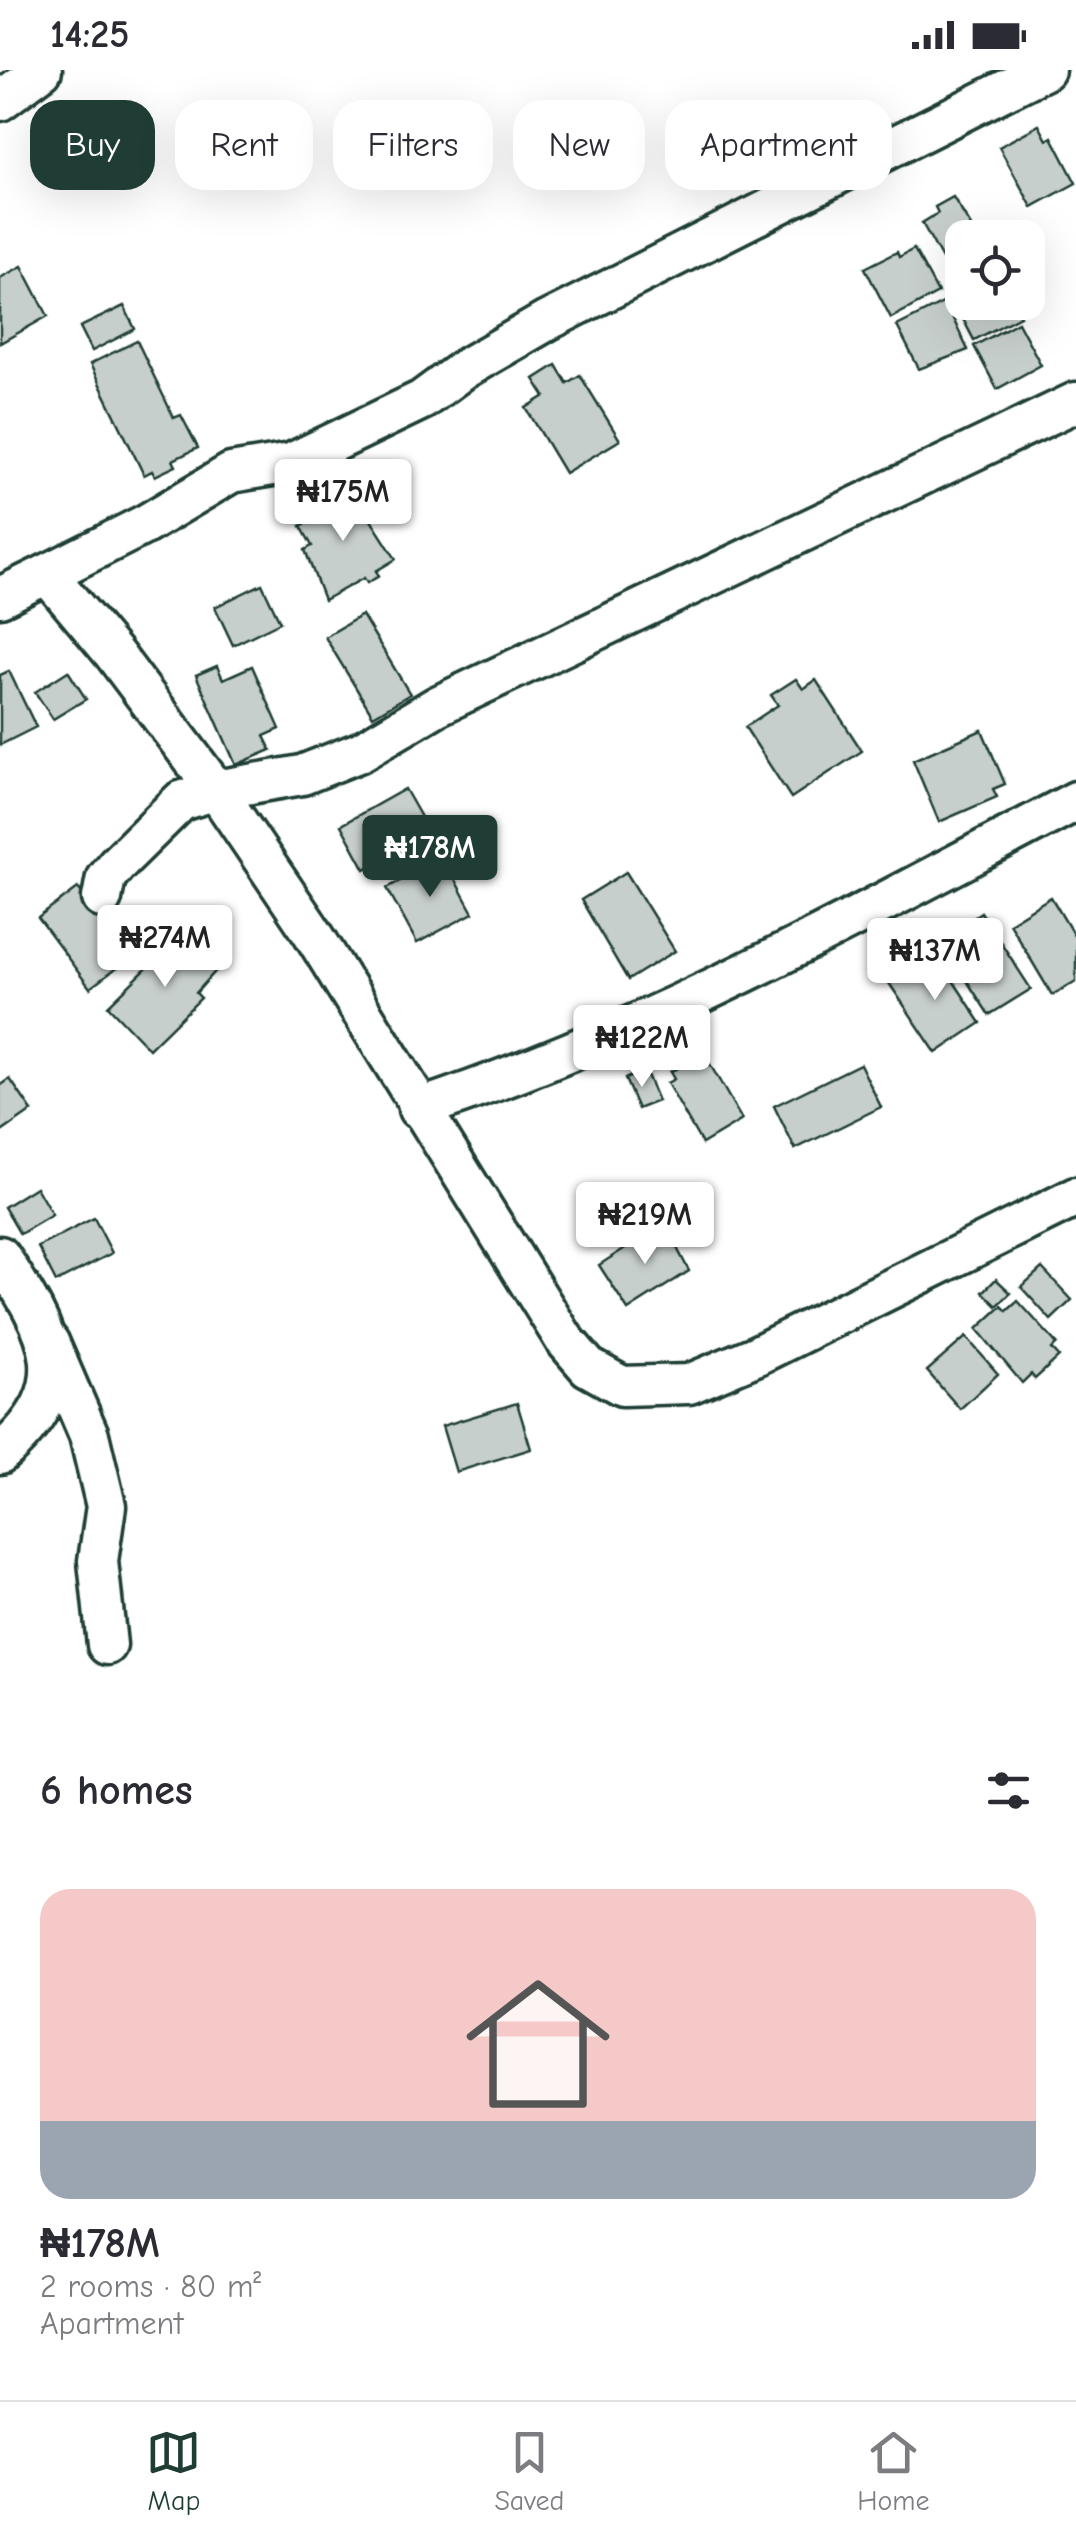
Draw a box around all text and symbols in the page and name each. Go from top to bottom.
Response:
text: 14:25 [50,13,129,57]
chip: Buy [30,100,155,190]
chip: Rent [175,100,313,190]
chip: Filters [333,100,493,190]
chip: New [513,100,645,190]
chip: Apartment [665,100,892,190]
map controls [945,220,1045,320]
button: locate [945,220,1045,320]
pin: ₦175M [273,459,413,544]
text: ₦175M [297,473,389,510]
pin: ₦178M [360,815,500,900]
text: ₦178M [384,829,476,866]
pin: ₦274M [95,905,235,990]
pin: ₦137M [865,918,1005,1003]
text: ₦274M [119,919,211,956]
text: ₦137M [889,932,981,969]
pin: ₦122M [572,1005,712,1090]
text: ₦122M [595,1019,689,1056]
pin: ₦219M [575,1182,715,1267]
text: ₦219M [598,1196,692,1233]
icon: filters [981,1763,1036,1818]
text: 6 homes [40,1766,193,1815]
icon: home [448,1954,628,2134]
text: ₦178M [40,2219,160,2268]
text: 2 rooms · 80 m² [40,2268,261,2305]
text: Apartment [40,2305,183,2342]
tab: Map [146,2425,201,2517]
tab: Saved [494,2425,564,2517]
tab: Home [857,2425,930,2517]

